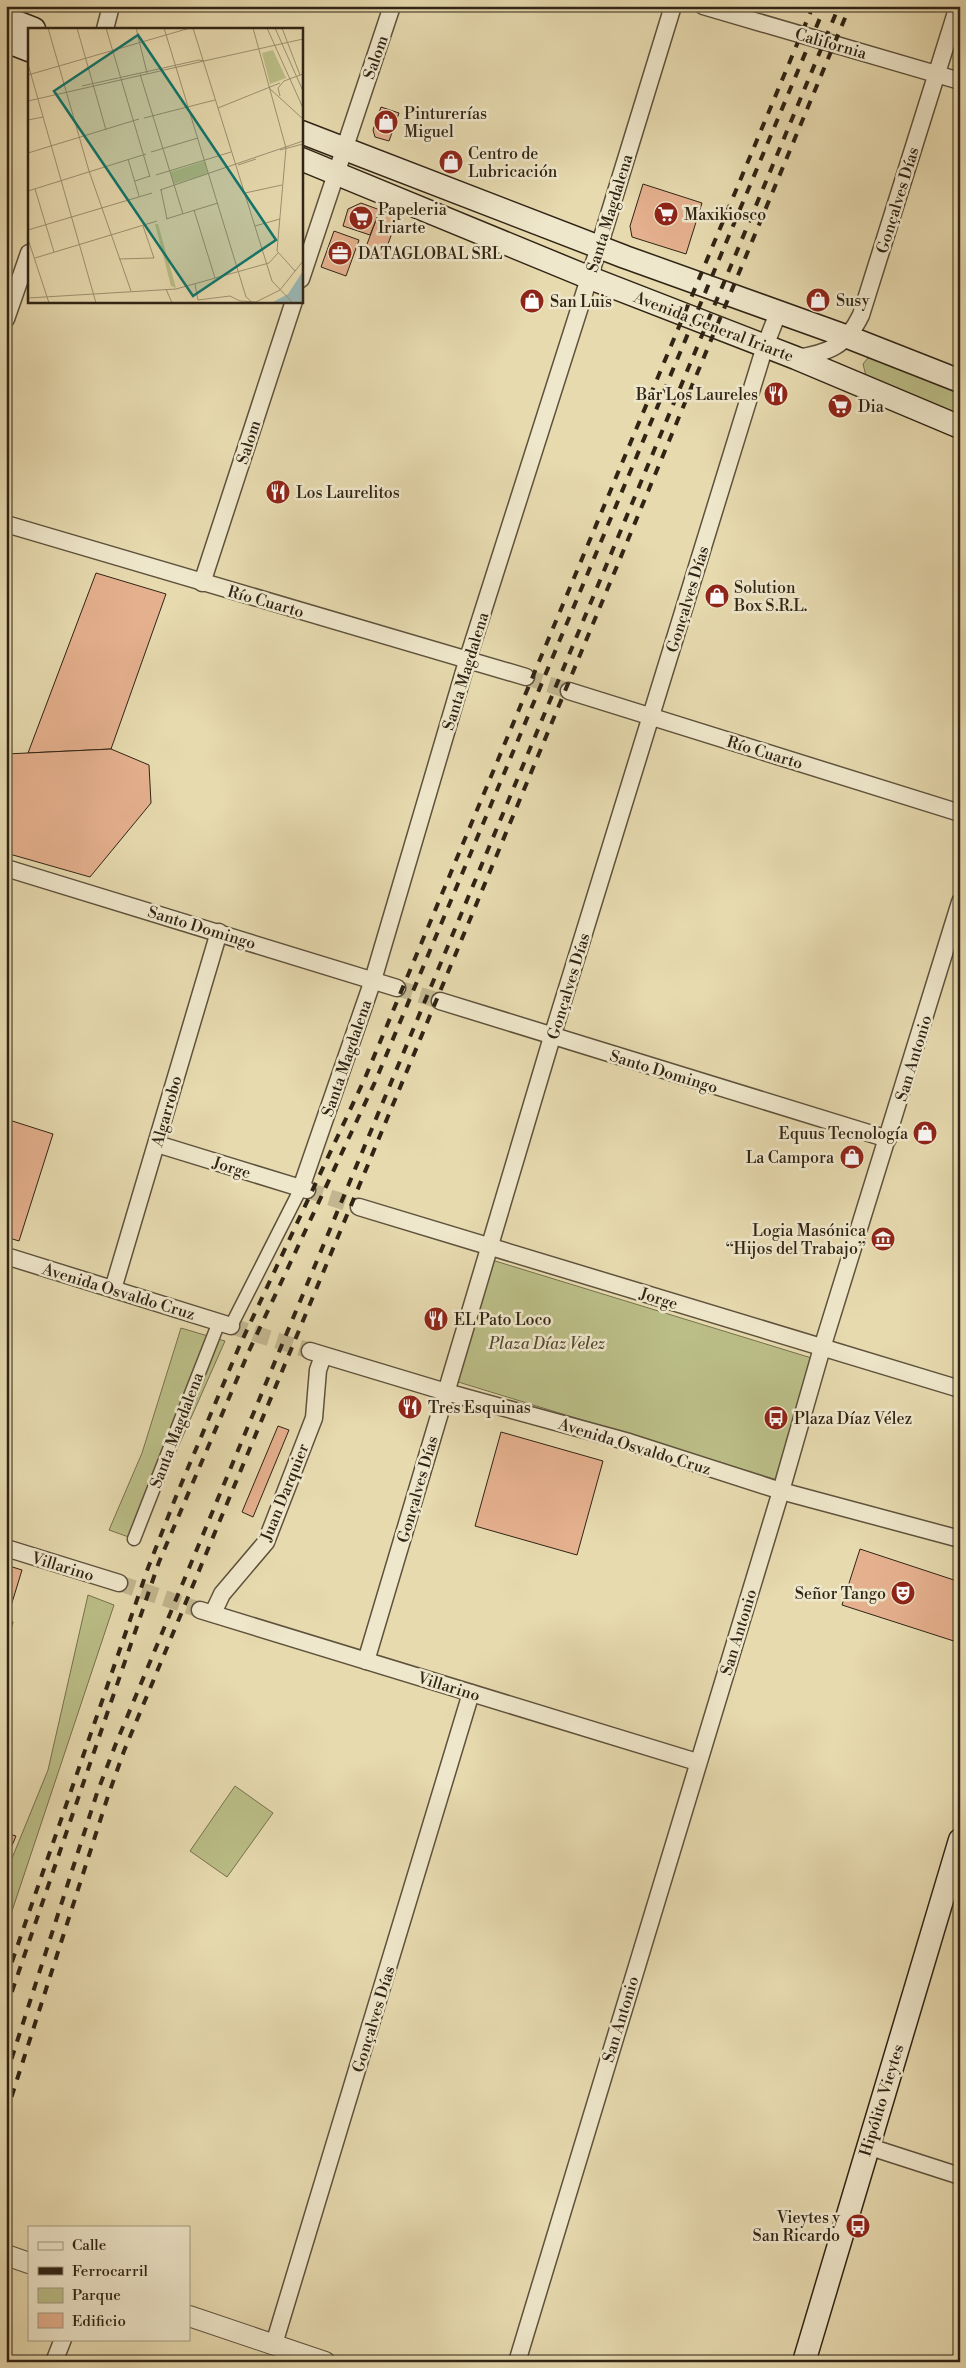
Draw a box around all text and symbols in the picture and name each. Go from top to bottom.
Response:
street label: California [793,24,870,64]
inset map [28,28,302,302]
street label: Salom [359,33,393,82]
place label: Pinturerías Miguel [404,104,487,142]
shop icon: Pinturerías Miguel [373,109,399,135]
place label: Centro de Lubricación [468,144,558,182]
street label: Gonçalves Días [872,145,924,256]
shop icon: Centro de Lubricación [438,149,464,175]
street label: Santa Magdalena [583,151,638,275]
place label: Papeleria Iriarte [378,200,448,238]
supermarket icon: Maxikiosco [653,201,679,227]
supermarket icon: Papeleria Iriarte [348,205,374,231]
place label: Maxikiosco [684,205,766,225]
office icon: DATAGLOBAL SRL [327,240,353,266]
place label: DATAGLOBAL SRL [358,244,503,264]
street label: Avenida General Iriarte [630,287,796,367]
shop icon: Susy [805,287,831,313]
shop icon: San Luis [519,288,545,314]
place label: Susy [836,291,870,311]
place label: San Luis [550,292,612,312]
restaurant icon: Bar Los Laureles [763,381,789,407]
place label: Bar Los Laureles [635,385,758,405]
supermarket icon: Dia [827,393,853,419]
place label: Dia [858,397,885,417]
street label: Salom [232,418,265,467]
restaurant icon: Los Laurelitos [265,479,291,505]
place label: Los Laurelitos [296,483,400,503]
street label: Gonçalves Días [662,544,714,655]
place label: Solution Box S.R.L. [733,578,807,616]
street label: Río Cuarto [225,582,306,622]
shop icon: Solution Box S.R.L. [704,583,730,609]
street label: Santa Magdalena [439,609,494,733]
street label: Río Cuarto [724,732,805,774]
street label: Santo Domingo [145,902,258,954]
street label: Gonçalves Días [543,931,595,1042]
street label: Santa Magdalena [318,996,377,1119]
street label: San Antonio [891,1013,937,1104]
street label: Santo Domingo [607,1046,720,1098]
street label: Algarrobo [147,1073,187,1150]
shop icon: Equus Tecnología [912,1120,938,1146]
place label: Equus Tecnología [779,1124,909,1144]
shop icon: La Campora [839,1144,865,1170]
place label: La Campora [746,1148,835,1168]
street label: Jorge [209,1152,253,1183]
place label: Logia Masónica “Hijos del Trabajo” [726,1221,867,1259]
museum icon: Logia Masónica “Hijos del Trabajo” [870,1226,896,1252]
street label: Avenida Osvaldo Cruz [39,1259,197,1325]
street label: Jorge [636,1283,680,1314]
restaurant icon: EL Pato Loco [423,1306,449,1332]
place label: EL Pato Loco [454,1310,552,1330]
park label: Plaza Díaz Velez [488,1334,606,1354]
street label: Santa Magdalena [146,1369,209,1491]
restaurant icon: Tres Esquinas [397,1394,423,1420]
place label: Tres Esquinas [428,1398,531,1418]
bus stop icon: Plaza Díaz Vélez [763,1405,789,1431]
place label: Plaza Díaz Vélez [794,1409,912,1429]
street label: Avenida Osvaldo Cruz [555,1414,713,1480]
street label: Gonçalves Días [393,1434,443,1545]
street label: Juan Darquier [256,1441,314,1545]
street label: Villarino [28,1548,96,1586]
theatre icon: Señor Tango [890,1580,916,1606]
place label: Señor Tango [795,1584,886,1604]
street label: San Antonio [716,1587,762,1678]
street label: Villarino [414,1668,482,1706]
street label: Gonçalves Días [348,1964,400,2075]
street label: San Antonio [598,1974,644,2065]
street label: Hipólito Vieytes [855,2042,908,2159]
place label: Vieytes y San Ricardo [753,2208,840,2246]
bus stop icon: Vieytes y San Ricardo [845,2213,871,2239]
legend [28,2226,190,2340]
text: Calle [72,2236,106,2255]
text: Ferrocarril [72,2262,149,2281]
text: Parque [72,2286,121,2305]
text: Edificio [72,2312,126,2331]

